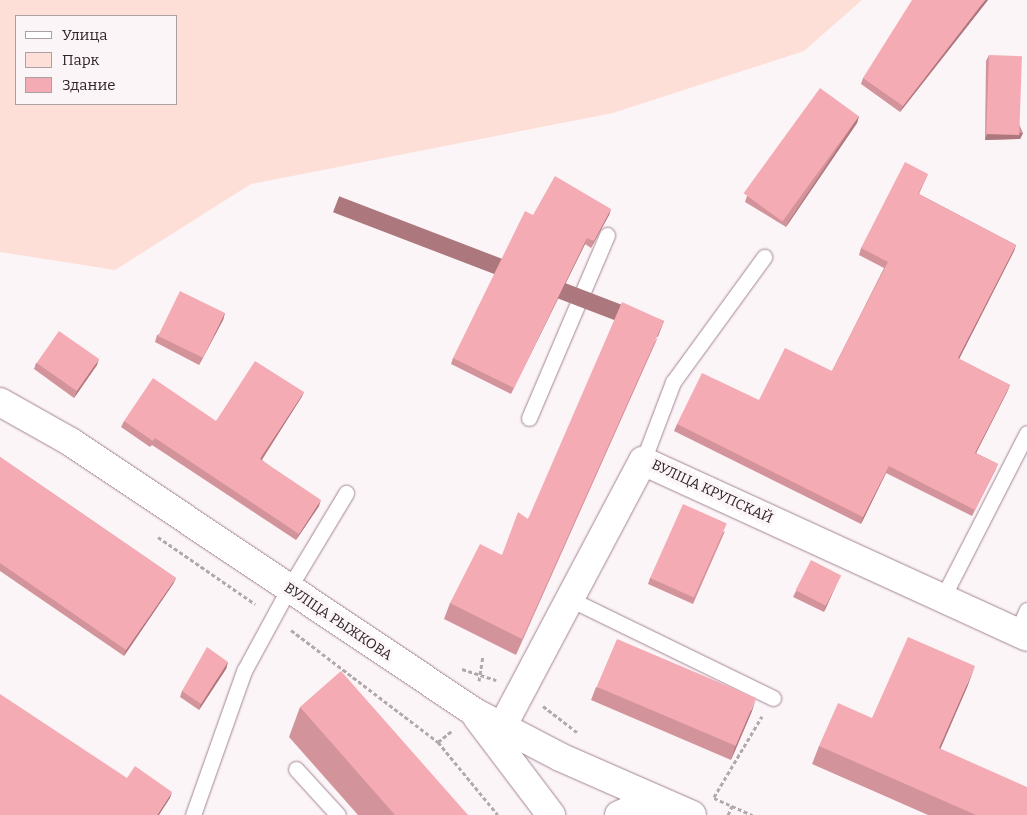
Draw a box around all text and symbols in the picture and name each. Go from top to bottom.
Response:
legend [15,15,178,105]
text: Улица [62,26,108,44]
text: Парк [62,51,99,69]
text: Здание [62,76,116,94]
street label: ВУЛІЦА КРУПСКАЙ [649,457,775,527]
street label: ВУЛІЦА РЫЖКОВА [281,580,395,664]

